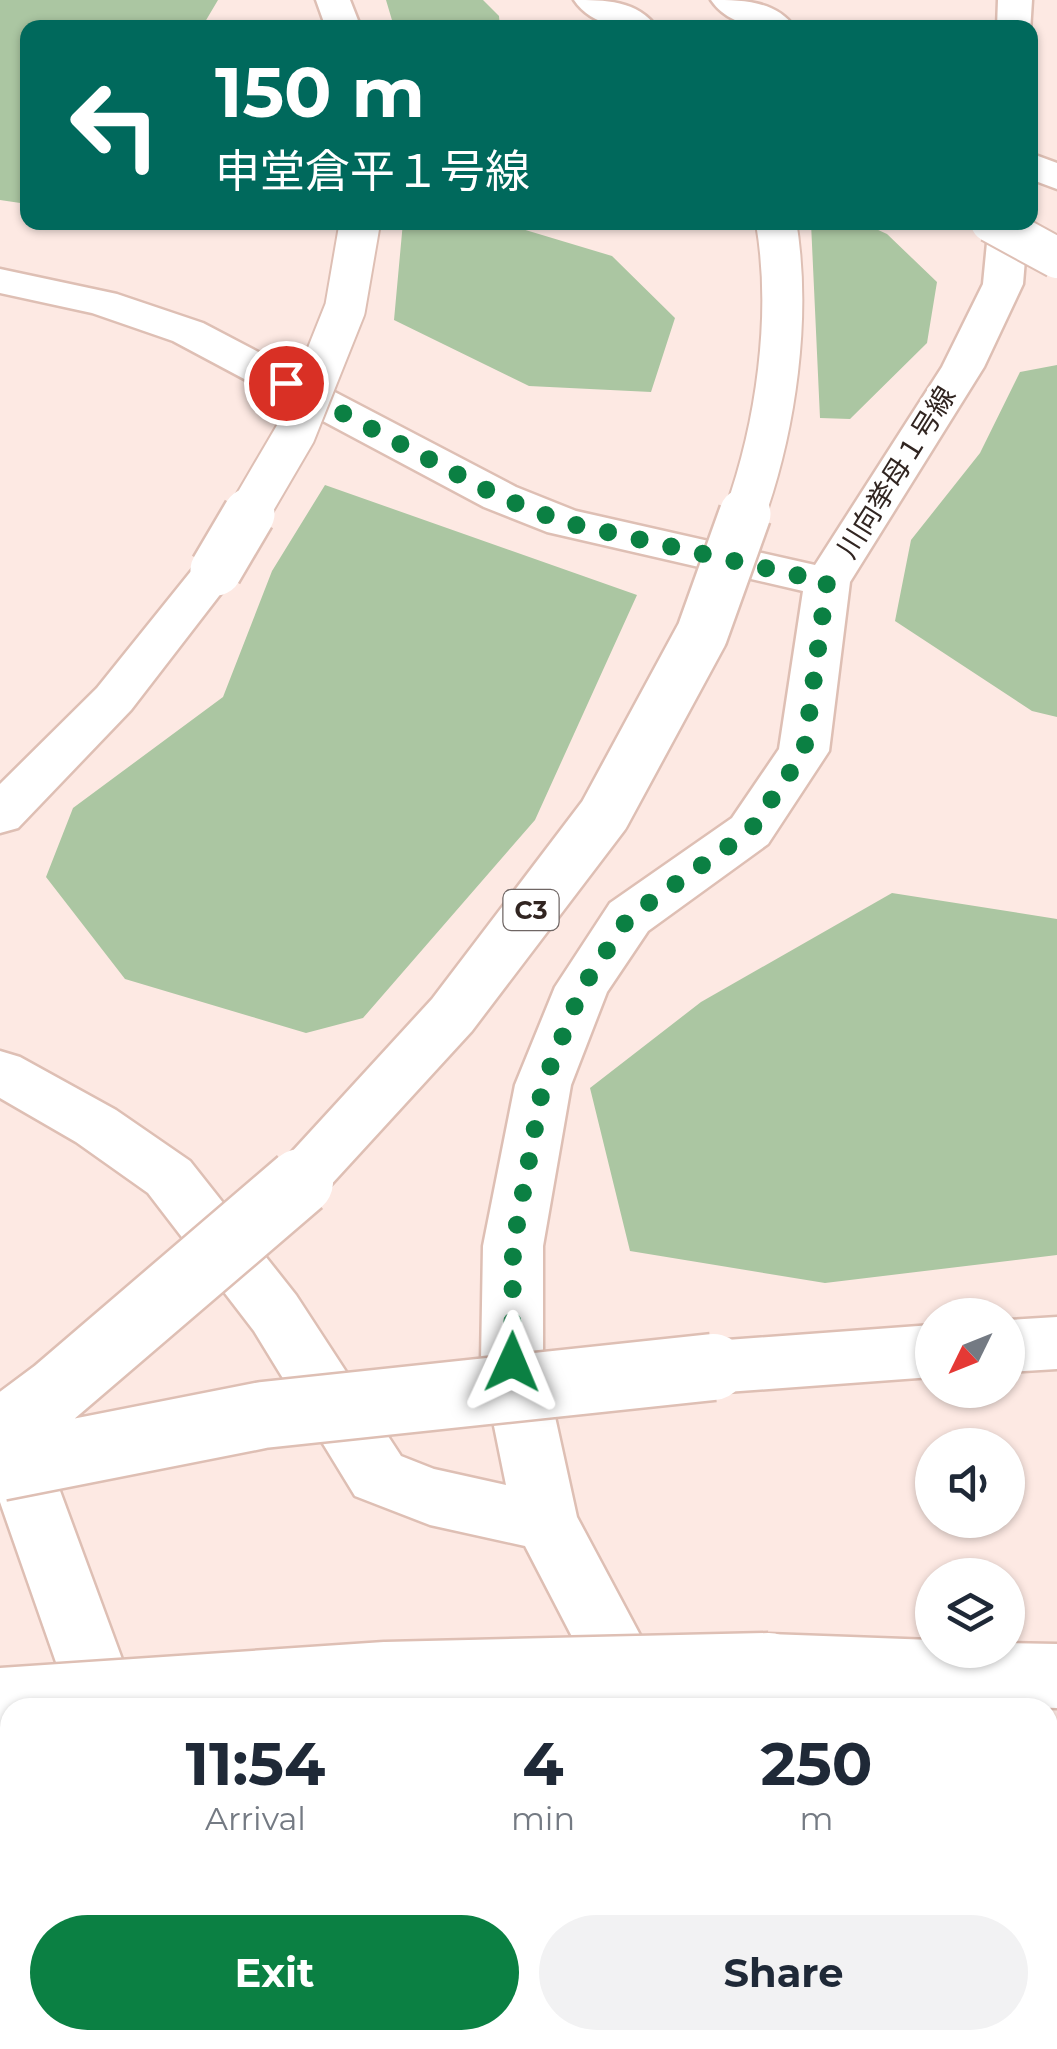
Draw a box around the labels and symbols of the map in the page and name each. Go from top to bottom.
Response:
pin [244,341,329,426]
street label: 川向挙母１号線 [830,380,962,564]
road number: C3 [504,890,558,930]
north arrow [915,1298,1025,1408]
position arrow [460,1310,564,1414]

